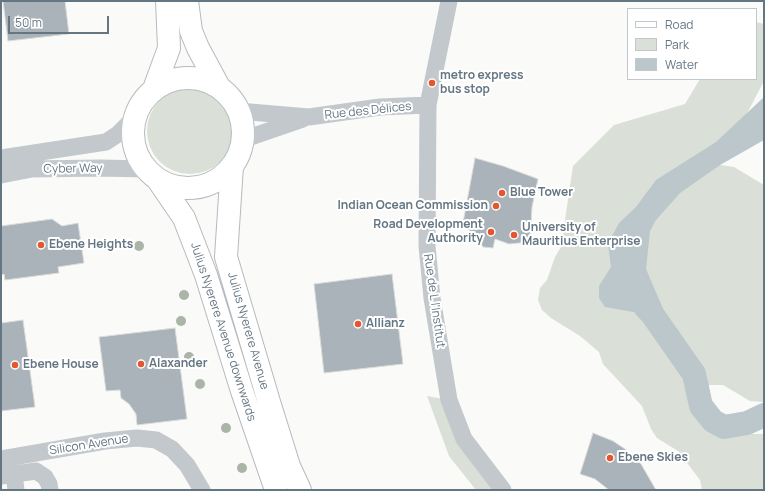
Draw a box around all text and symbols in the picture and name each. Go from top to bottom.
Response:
scale bar [10,8,111,34]
legend [627,8,757,80]
text: 50 m [15,14,42,31]
text: Road [665,16,693,33]
text: Park [665,36,689,53]
text: Water [665,56,698,73]
place label: metro express bus stop [440,69,524,97]
marker: metro express bus stop [427,78,437,88]
street label: Rue des Délices [324,99,412,123]
street label: Cyber Way [43,161,103,177]
place label: Blue Tower [510,186,573,200]
marker: Blue Tower [497,188,507,198]
place label: Indian Ocean Commission [337,199,488,213]
marker: Indian Ocean Commission [491,201,501,211]
place label: Road Development Authority [373,218,483,246]
place label: University of Mauritius Enterprise [522,221,640,249]
marker: Road Development Authority [486,227,496,237]
marker: University of Mauritius Enterprise [509,230,519,240]
place label: Ebene Heights [49,238,133,252]
marker: Ebene Heights [36,240,46,250]
street label: Julius Nyerere Avenue downwards [187,241,259,423]
street label: Rue de L l'Institut [420,253,448,349]
street label: Julius Nyerere Avenue [224,271,272,391]
place label: Allianz [366,317,405,331]
marker: Allianz [353,319,363,329]
place label: Alaxander [149,357,207,371]
place label: Ebene House [23,358,99,372]
marker: Alaxander [136,359,146,369]
marker: Ebene House [10,360,20,370]
street label: Silicon Avenue [48,432,130,458]
place label: Ebene Skies [618,451,688,465]
marker: Ebene Skies [605,453,615,463]

